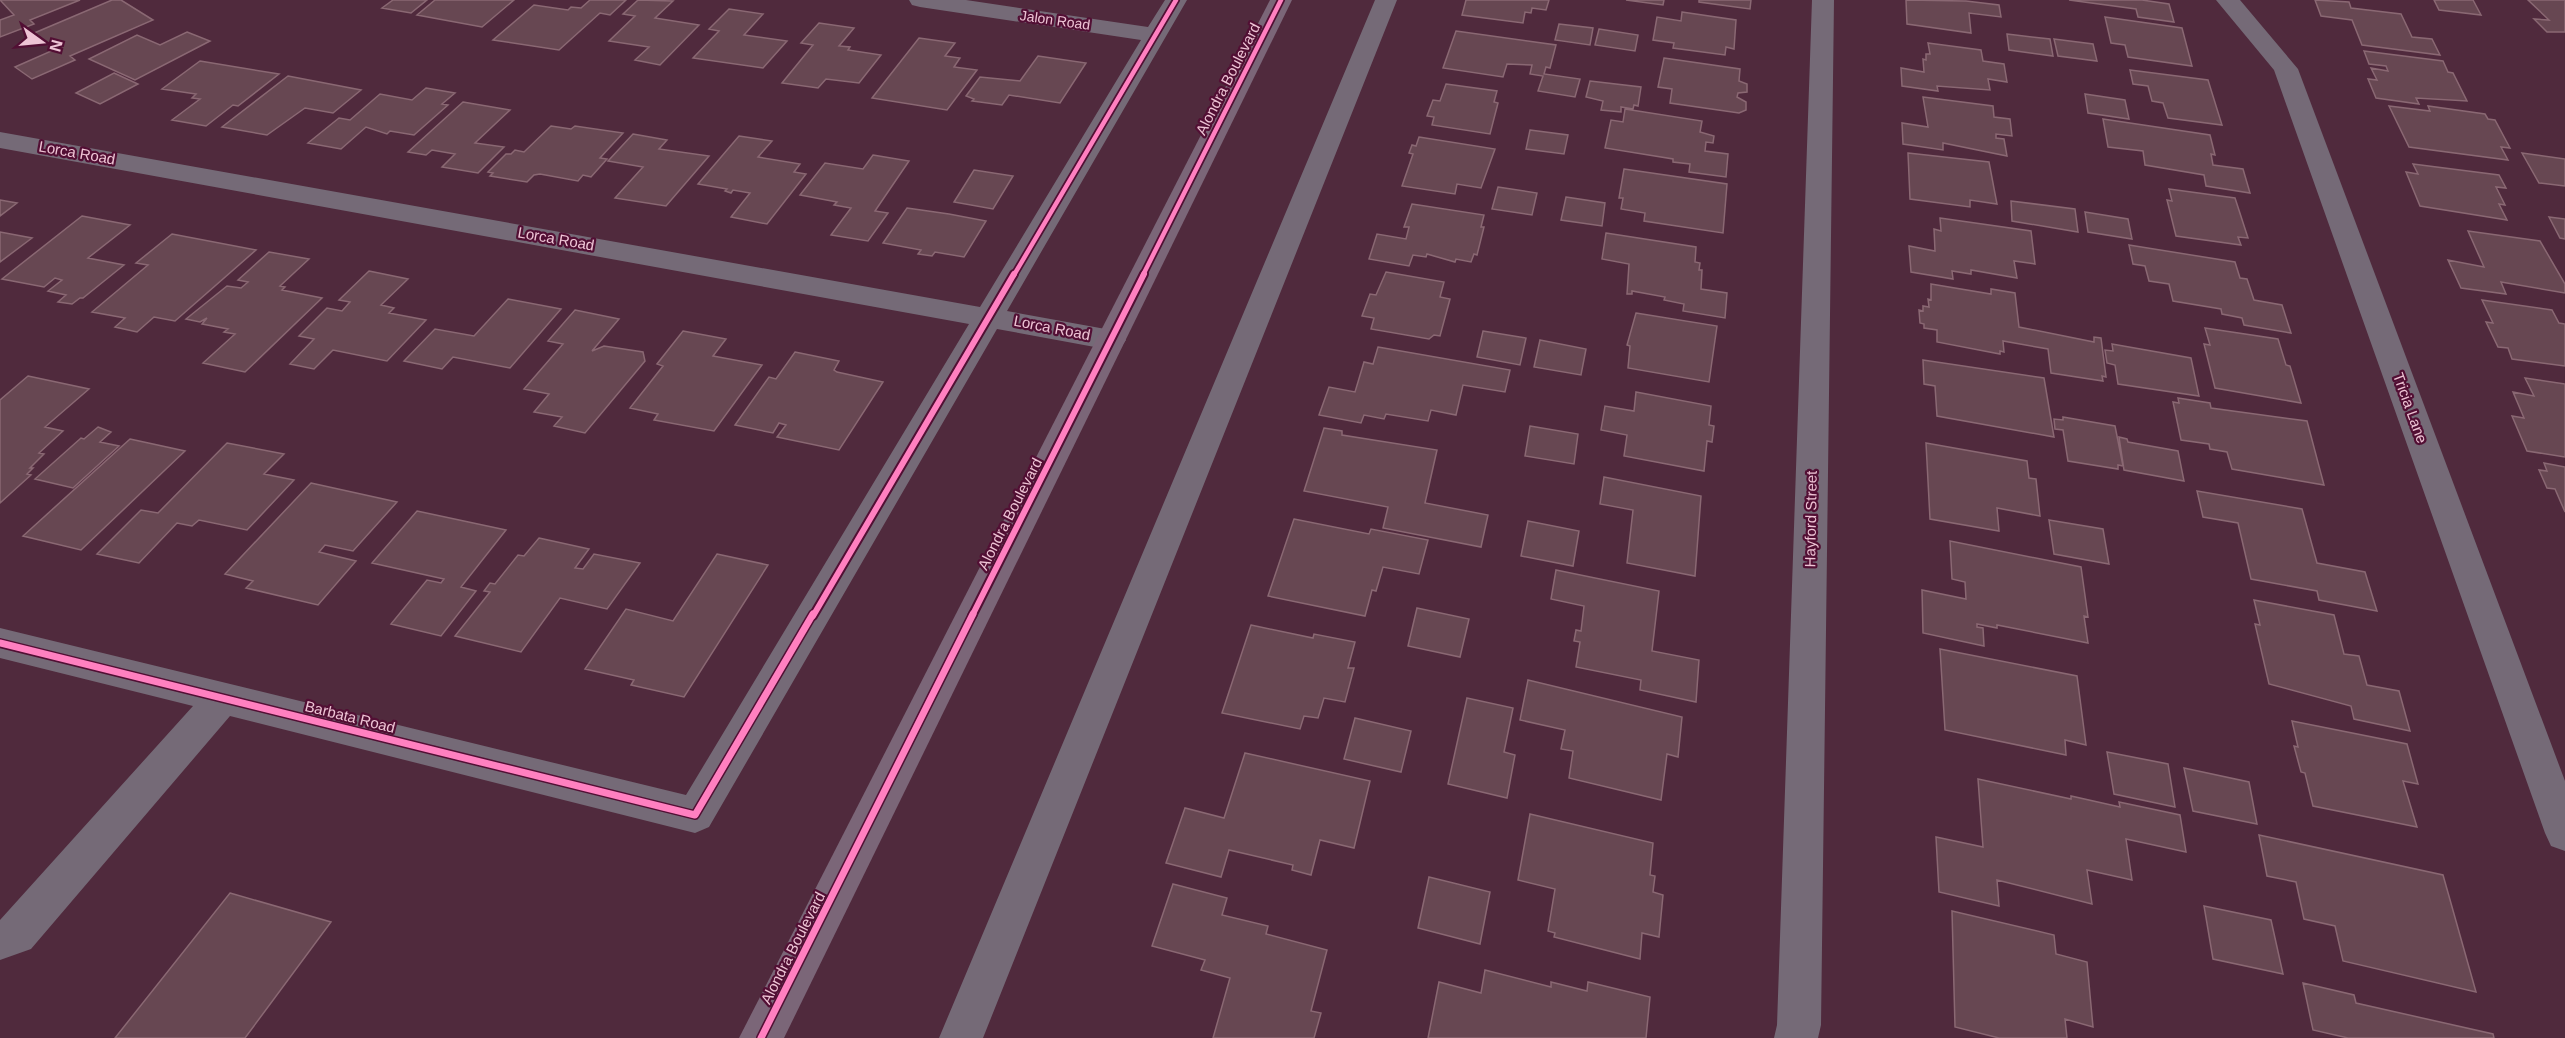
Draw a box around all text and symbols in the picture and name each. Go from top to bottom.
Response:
street label: Jalon Road [1019,7,1091,33]
north arrow [12,12,72,72]
street label: Alondra Boulevard [1192,20,1263,138]
text: N [46,38,66,54]
street label: Lorca Road [37,137,117,168]
street label: Lorca Road [516,223,596,254]
street label: Lorca Road [1012,312,1092,343]
street label: Tricia Lane [2390,370,2431,445]
street label: Alondra Boulevard [974,455,1045,573]
street label: Hayford Street [1801,470,1820,567]
street label: Barbata Road [303,697,397,736]
street label: Alondra Boulevard [757,889,828,1007]

